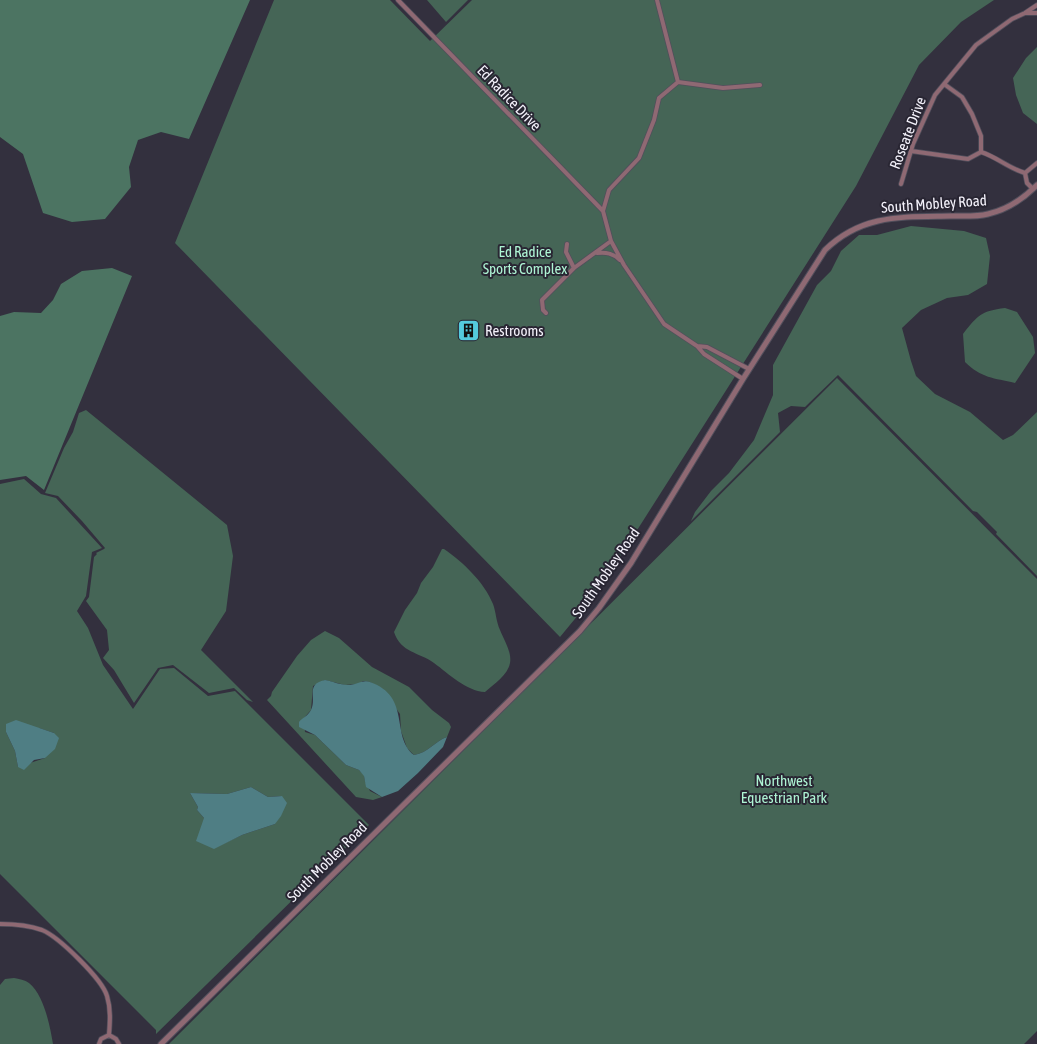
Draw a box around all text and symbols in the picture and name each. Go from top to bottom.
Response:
street label: Ed Radice Drive [474,61,545,134]
street label: Roseate Drive [886,94,929,171]
street label: South Mobley Road [881,191,987,216]
park label: Ed Radice Sports Complex [483,243,567,277]
building icon: Restrooms [457,319,481,343]
place label: Restrooms [485,322,544,339]
street label: South Mobley Road [568,524,643,621]
park label: Northwest Equestrian Park [741,772,828,806]
street label: South Mobley Road [283,818,370,905]

